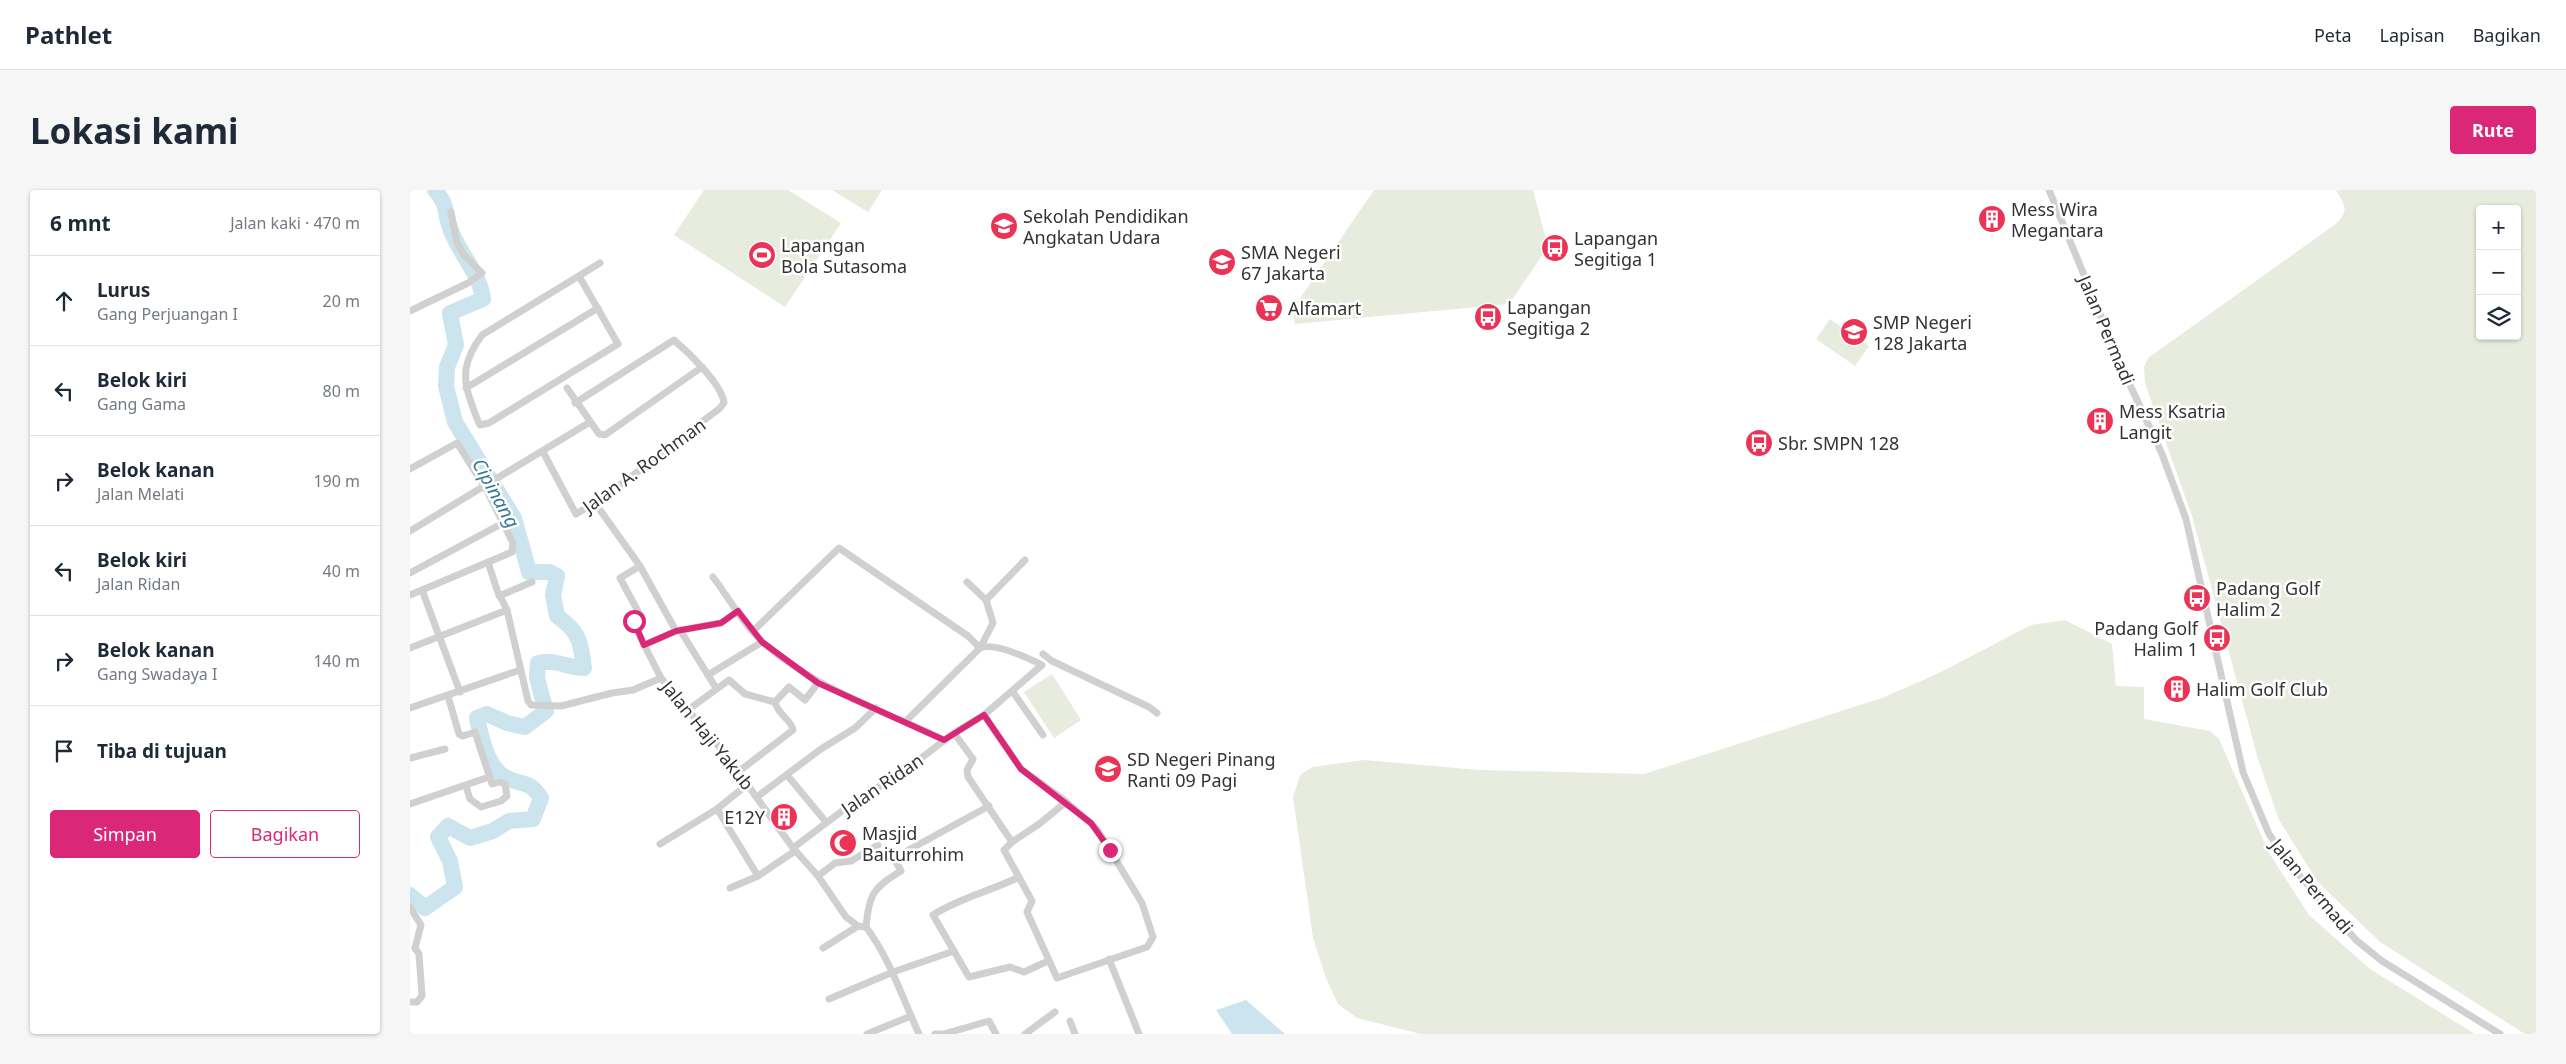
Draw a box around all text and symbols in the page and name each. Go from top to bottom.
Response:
text: Pathlet [25,18,112,51]
text: Peta [2314,23,2352,47]
text: Lapisan [2380,23,2445,47]
text: Bagikan [2473,23,2541,47]
button: Rute [2450,106,2536,154]
text: Lokasi kami [30,107,239,154]
place label: Mess Wira Megantara [2011,197,2104,242]
place label: Sekolah Pendidikan Angkatan Udara [1023,204,1189,249]
building icon: Mess Wira Megantara [1977,204,2007,234]
map controls [2476,205,2521,340]
button: + [2476,205,2521,250]
text: 6 mnt [50,209,111,237]
school or university icon: Sekolah Pendidikan Angkatan Udara [989,211,1019,241]
text: Jalan kaki · 470 m [230,212,360,234]
place label: Lapangan Segitiga 1 [1574,226,1658,271]
place label: Lapangan Bola Sutasoma [781,233,907,278]
bus stop icon: Lapangan Segitiga 1 [1540,233,1570,263]
sports icon: Lapangan Bola Sutasoma [747,240,777,270]
place label: SMA Negeri 67 Jakarta [1241,240,1341,285]
school or university icon: SMA Negeri 67 Jakarta [1207,247,1237,277]
button: − [2476,250,2521,295]
street label: Jalan Permadi [2072,270,2141,388]
text: Lurus [97,277,150,303]
icon: ahead [50,287,78,315]
text: 20 m [323,290,360,312]
supermarket icon: Alfamart [1254,293,1284,323]
place label: Lapangan Segitiga 2 [1507,295,1591,340]
button: layers [2476,295,2521,340]
place label: Alfamart [1288,296,1362,320]
bus stop icon: Lapangan Segitiga 2 [1473,302,1503,332]
text: Gang Perjuangan I [97,303,238,325]
place label: SMP Negeri 128 Jakarta [1873,310,1972,355]
school or university icon: SMP Negeri 128 Jakarta [1839,317,1869,347]
text: Belok kiri [97,367,187,393]
icon: left [50,377,78,405]
text: 80 m [323,380,360,402]
text: Gang Gama [97,393,186,415]
place label: Mess Ksatria Langit [2119,399,2226,444]
building icon: Mess Ksatria Langit [2085,406,2115,436]
street label: Jalan A. Rochman [576,412,710,519]
bus stop icon: Sbr. SMPN 128 [1744,428,1774,458]
place label: Sbr. SMPN 128 [1778,431,1899,455]
water label: Cipinang [466,454,526,532]
text: Belok kanan [97,457,214,483]
icon: right [50,467,78,495]
text: 190 m [313,470,360,492]
text: Jalan Melati [97,483,184,505]
text: Belok kiri [97,547,187,573]
icon: left [50,557,78,585]
text: 40 m [323,560,360,582]
text: Jalan Ridan [97,573,180,595]
place label: Padang Golf Halim 2 [2216,576,2321,621]
bus stop icon: Padang Golf Halim 2 [2182,583,2212,613]
route start [623,610,646,633]
place label: Padang Golf Halim 1 [2094,616,2199,661]
bus stop icon: Padang Golf Halim 1 [2202,623,2232,653]
text: Belok kanan [97,637,214,663]
icon: right [50,647,78,675]
text: 140 m [313,650,360,672]
text: Gang Swadaya I [97,663,217,685]
street label: Jalan Haji Yakub [655,674,760,795]
building icon: Halim Golf Club [2162,674,2192,704]
place label: Halim Golf Club [2196,677,2328,701]
icon: arrive [50,737,78,765]
text: Tiba di tujuan [97,738,227,764]
place label: SD Negeri Pinang Ranti 09 Pagi [1127,747,1275,792]
street label: Jalan Ridan [835,748,928,821]
school or university icon: SD Negeri Pinang Ranti 09 Pagi [1093,754,1123,784]
building icon: E12Y [769,802,799,832]
place label: E12Y [724,805,766,829]
button: Simpan [50,810,200,858]
button: Bagikan [210,810,360,858]
place label: Masjid Baiturrohim [862,821,964,866]
mosque icon: Masjid Baiturrohim [828,828,858,858]
street label: Jalan Permadi [2264,832,2359,938]
route end [1099,839,1122,862]

